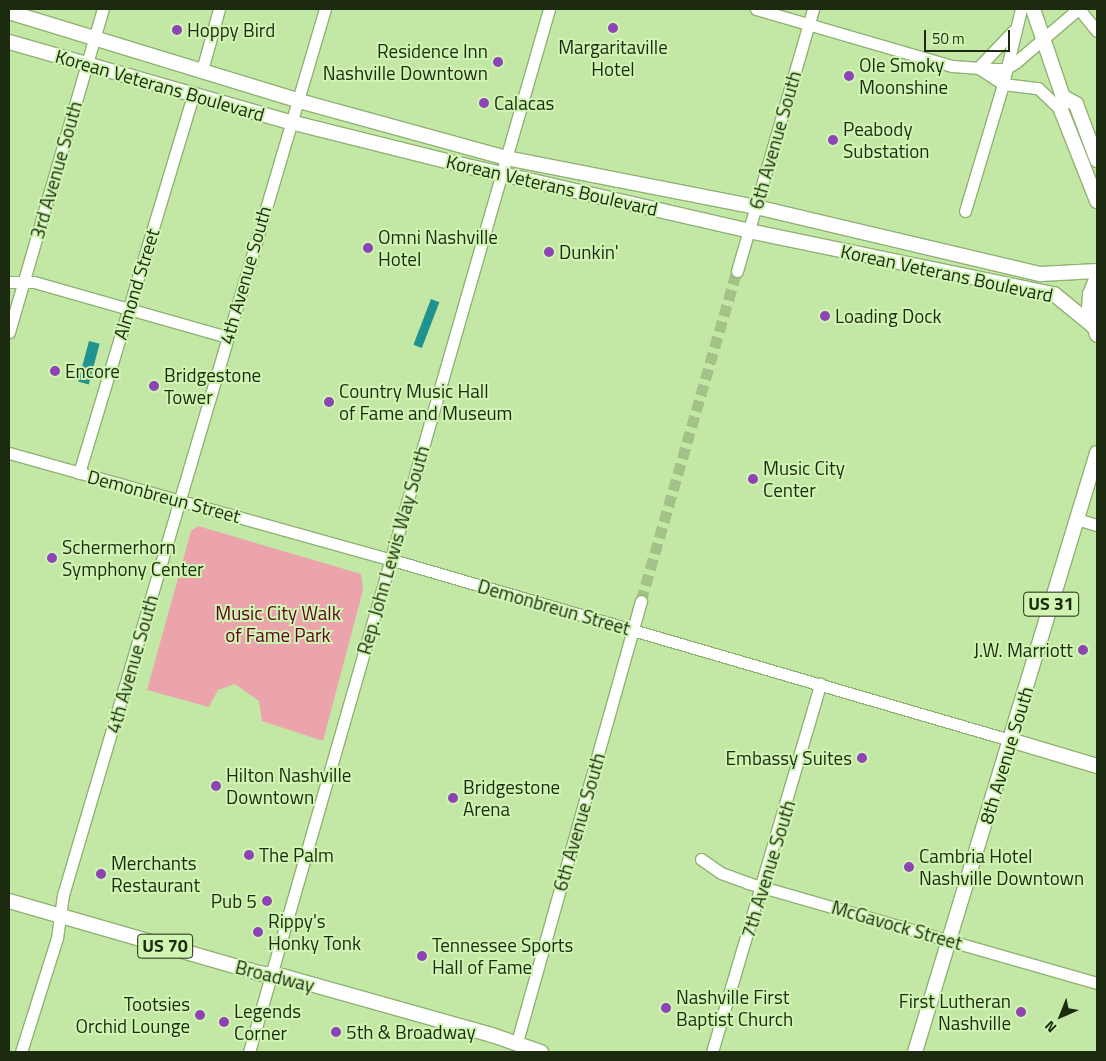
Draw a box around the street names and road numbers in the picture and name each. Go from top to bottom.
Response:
street label: Korean Veterans Boulevard [53,44,267,126]
street label: 6th Avenue South [744,68,806,212]
street label: 3rd Avenue South [25,99,87,241]
street label: Korean Veterans Boulevard [444,150,660,220]
street label: 4th Avenue South [214,203,276,347]
street label: Almond Street [108,226,164,342]
street label: Korean Veterans Boulevard [839,239,1055,307]
street label: Rep. John Lewis Way South [352,443,434,657]
street label: Demonbreun Street [85,465,243,527]
street label: Demonbreun Street [475,574,633,640]
road number: US 31 [1022,588,1080,620]
street label: 4th Avenue South [101,592,163,736]
street label: 8th Avenue South [974,683,1038,827]
street label: 6th Avenue South [548,750,610,894]
street label: 7th Avenue South [736,797,800,941]
street label: McGavock Street [829,895,965,955]
road number: US 70 [136,930,194,961]
street label: Broadway [233,955,317,997]

